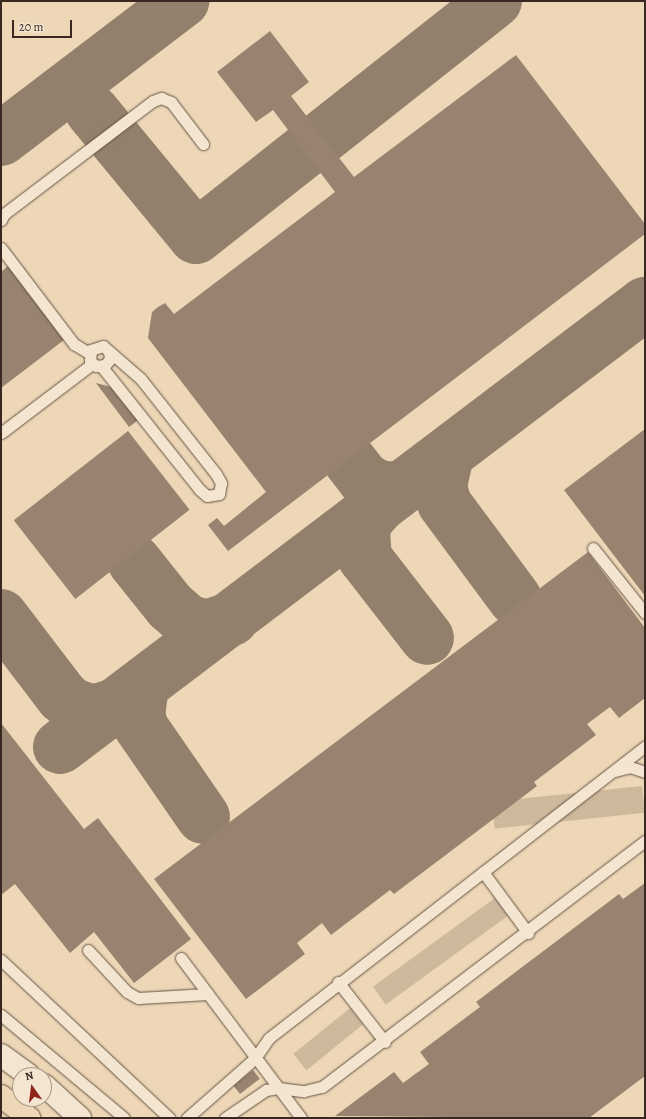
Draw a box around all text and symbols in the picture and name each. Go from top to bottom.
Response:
scale bar [14,12,74,38]
text: 20 m [19,19,43,35]
north arrow [12,1067,52,1107]
text: N [24,1068,35,1084]

